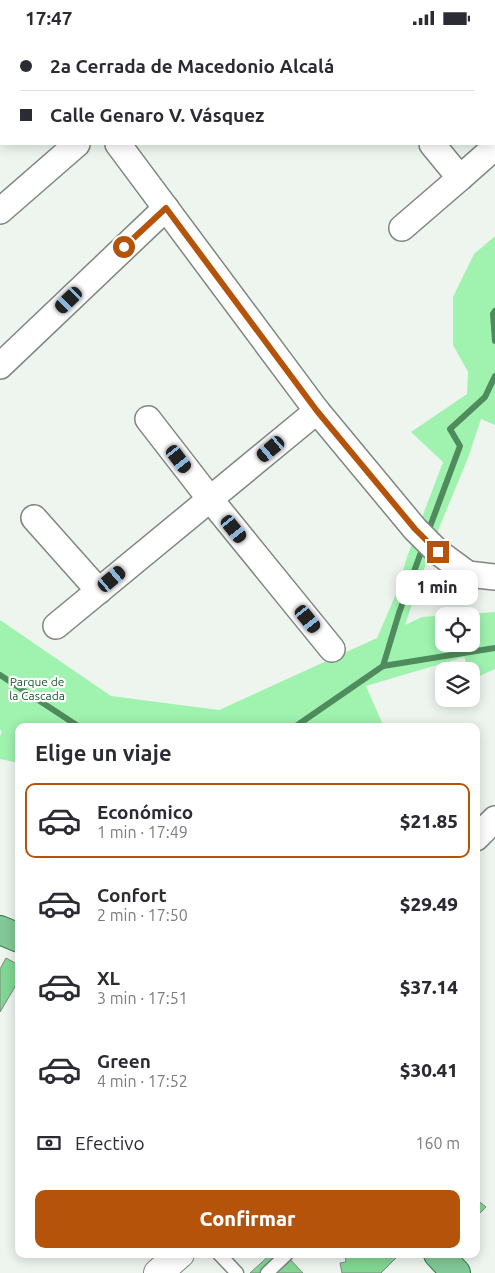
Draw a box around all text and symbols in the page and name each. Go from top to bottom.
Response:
text: 17:47 [25,7,73,29]
text: 2a Cerrada de Macedonio Alcalá [50,55,334,77]
text: Calle Genaro V. Vásquez [50,104,264,126]
route start [113,236,135,258]
car [52,284,85,316]
car [254,434,287,464]
car [163,443,194,475]
car [218,513,249,545]
route end [427,541,449,563]
car [95,564,128,594]
callout: 1 min [397,569,479,605]
text: 1 min [417,578,457,596]
car [292,603,323,635]
map controls [435,607,480,707]
button: locate [435,607,480,652]
button: layers [435,662,480,707]
park label: Parque de la Cascada [9,675,65,702]
text: Elige un viaje [35,740,172,765]
icon: car [37,798,82,843]
text: Económico [97,801,193,823]
text: $21.85 [400,810,458,832]
text: 1 min · 17:49 [97,823,188,841]
icon: car [37,881,82,926]
text: Confort [97,884,167,906]
text: $29.49 [400,893,458,915]
text: 2 min · 17:50 [97,906,188,924]
icon: car [37,964,82,1009]
text: XL [97,967,120,989]
text: $37.14 [400,976,458,998]
text: 3 min · 17:51 [97,989,188,1007]
icon: car [37,1047,82,1092]
text: Green [97,1050,151,1072]
text: $30.41 [400,1059,458,1081]
text: 4 min · 17:52 [97,1072,188,1090]
icon: cash [35,1129,63,1157]
text: Efectivo [75,1132,145,1154]
text: 160 m [415,1134,460,1152]
button: Confirmar [35,1190,460,1248]

